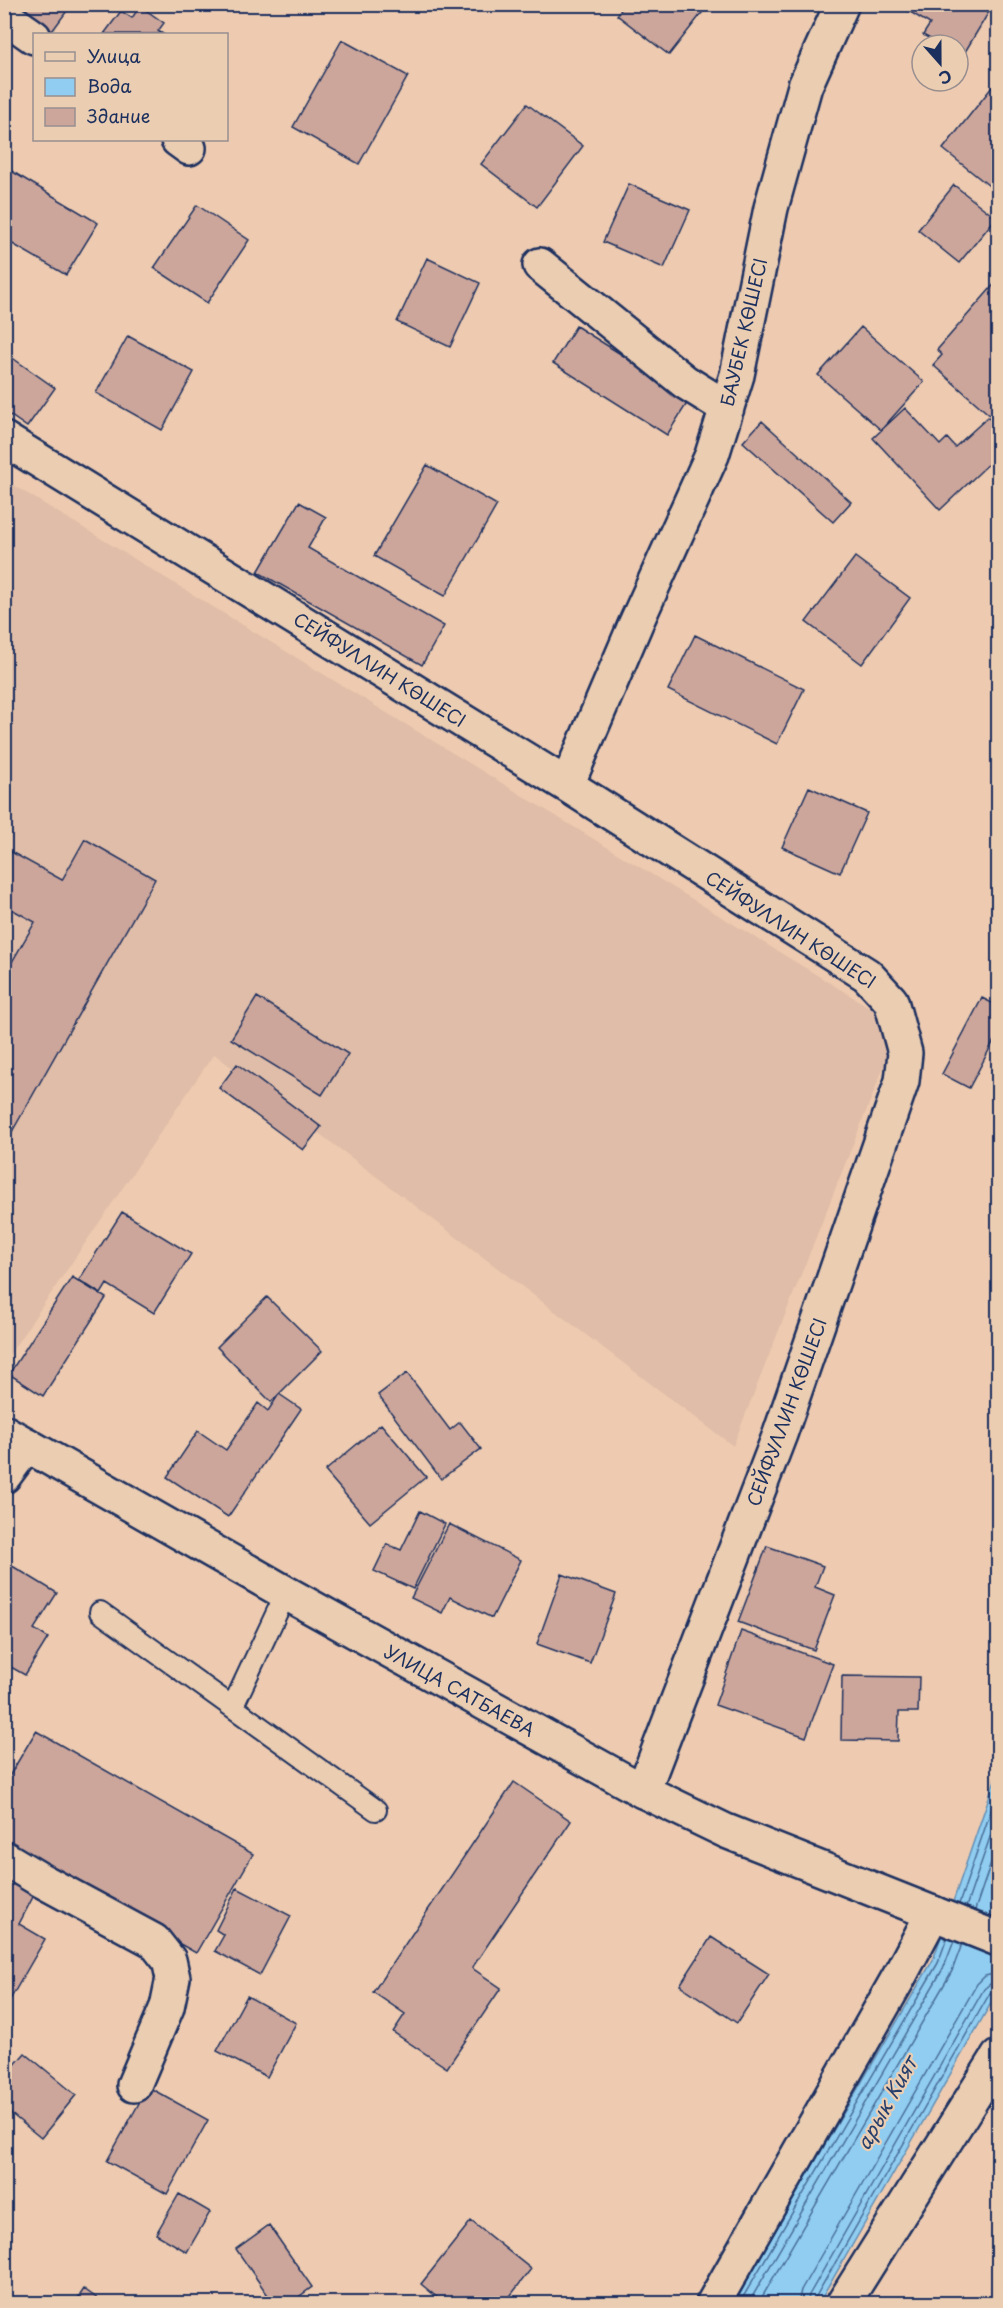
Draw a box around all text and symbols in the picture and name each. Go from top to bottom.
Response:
legend [33,33,228,141]
north arrow [910,33,970,93]
text: Улица [87,42,141,69]
text: С [936,65,956,91]
text: Вода [87,72,132,99]
text: Здание [87,102,150,129]
street label: БАУБЕК КӨШЕСІ [713,255,773,409]
street label: СЕЙФУЛЛИН КӨШЕСІ [289,605,471,733]
street label: СЕЙФУЛЛИН КӨШЕСІ [700,864,882,994]
street label: СЕЙФУЛЛИН КӨШЕСІ [739,1314,833,1510]
street label: УЛИЦА САТБАЕВА [380,1637,540,1743]
water label: арык Кият [848,2048,926,2155]

